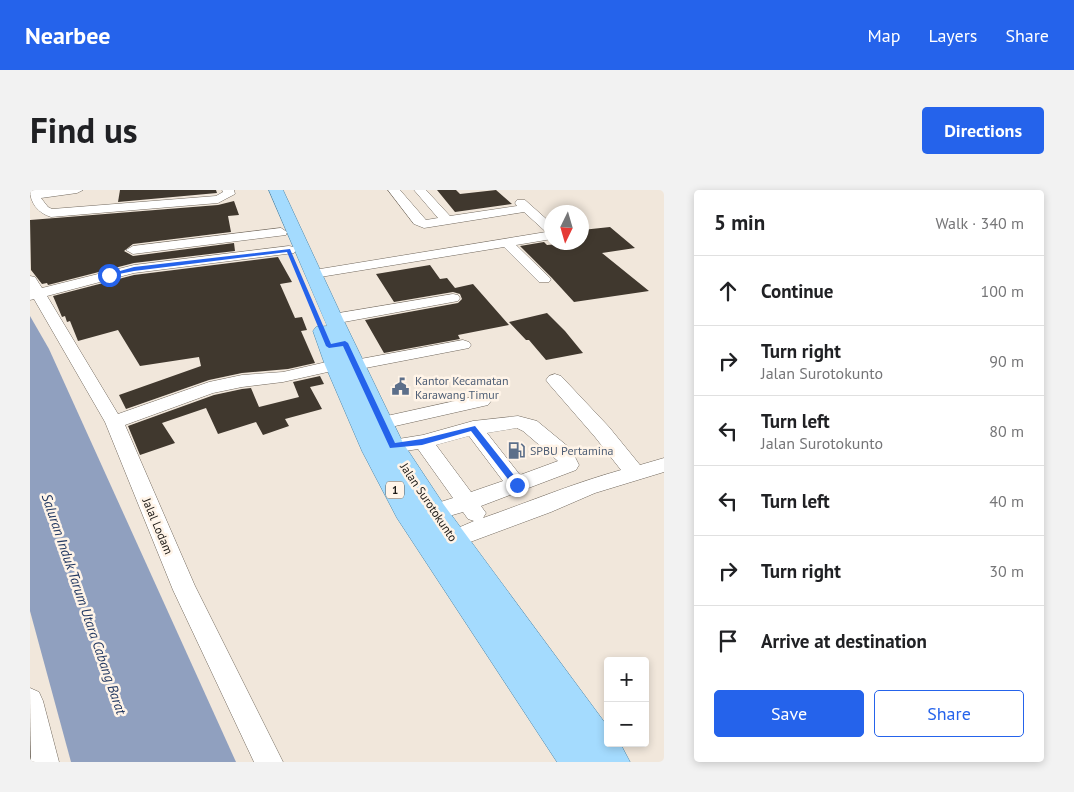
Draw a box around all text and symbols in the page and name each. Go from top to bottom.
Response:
text: Nearbee [25,20,110,51]
text: Map [868,24,900,47]
text: Layers [928,24,977,47]
text: Share [1005,24,1049,47]
text: Find us [30,107,138,153]
button: Directions [922,107,1044,154]
north arrow [544,205,589,250]
text: 5 min [714,209,765,236]
text: Walk · 340 m [935,213,1024,233]
route start [98,264,121,287]
icon: ahead [714,277,742,305]
text: Continue [761,279,833,303]
text: 100 m [981,281,1024,301]
text: Turn right [761,339,841,363]
icon: right [714,347,742,375]
text: 90 m [989,351,1024,371]
text: Jalan Surotokunto [761,363,883,383]
place label: Kantor Kecamatan Karawang Timur [415,373,509,402]
public building icon: Kantor Kecamatan Karawang Timur [391,377,411,397]
text: Turn left [761,409,830,433]
icon: left [714,417,742,445]
text: 80 m [989,421,1024,441]
text: Jalan Surotokunto [761,433,883,453]
fuel station icon: SPBU Pertamina [506,440,526,460]
place label: SPBU Pertamina [530,443,613,458]
street label: Jalan Surotokunto [397,459,461,544]
route end [506,474,529,497]
road number: 1 [386,482,404,498]
icon: left [714,487,742,515]
text: Turn left [761,489,830,513]
water label: Saluran Induk Tarum Utara Cabang Barat [38,491,131,717]
text: 40 m [989,491,1024,511]
street label: Jalal Lodam [139,495,177,556]
icon: right [714,557,742,585]
text: Turn right [761,559,841,583]
text: 30 m [989,561,1024,581]
icon: arrive [714,627,742,655]
text: Arrive at destination [761,629,927,653]
map controls [604,657,649,747]
button: + [604,657,649,702]
button: Save [714,690,864,737]
button: Share [874,690,1024,737]
button: − [604,702,649,747]

